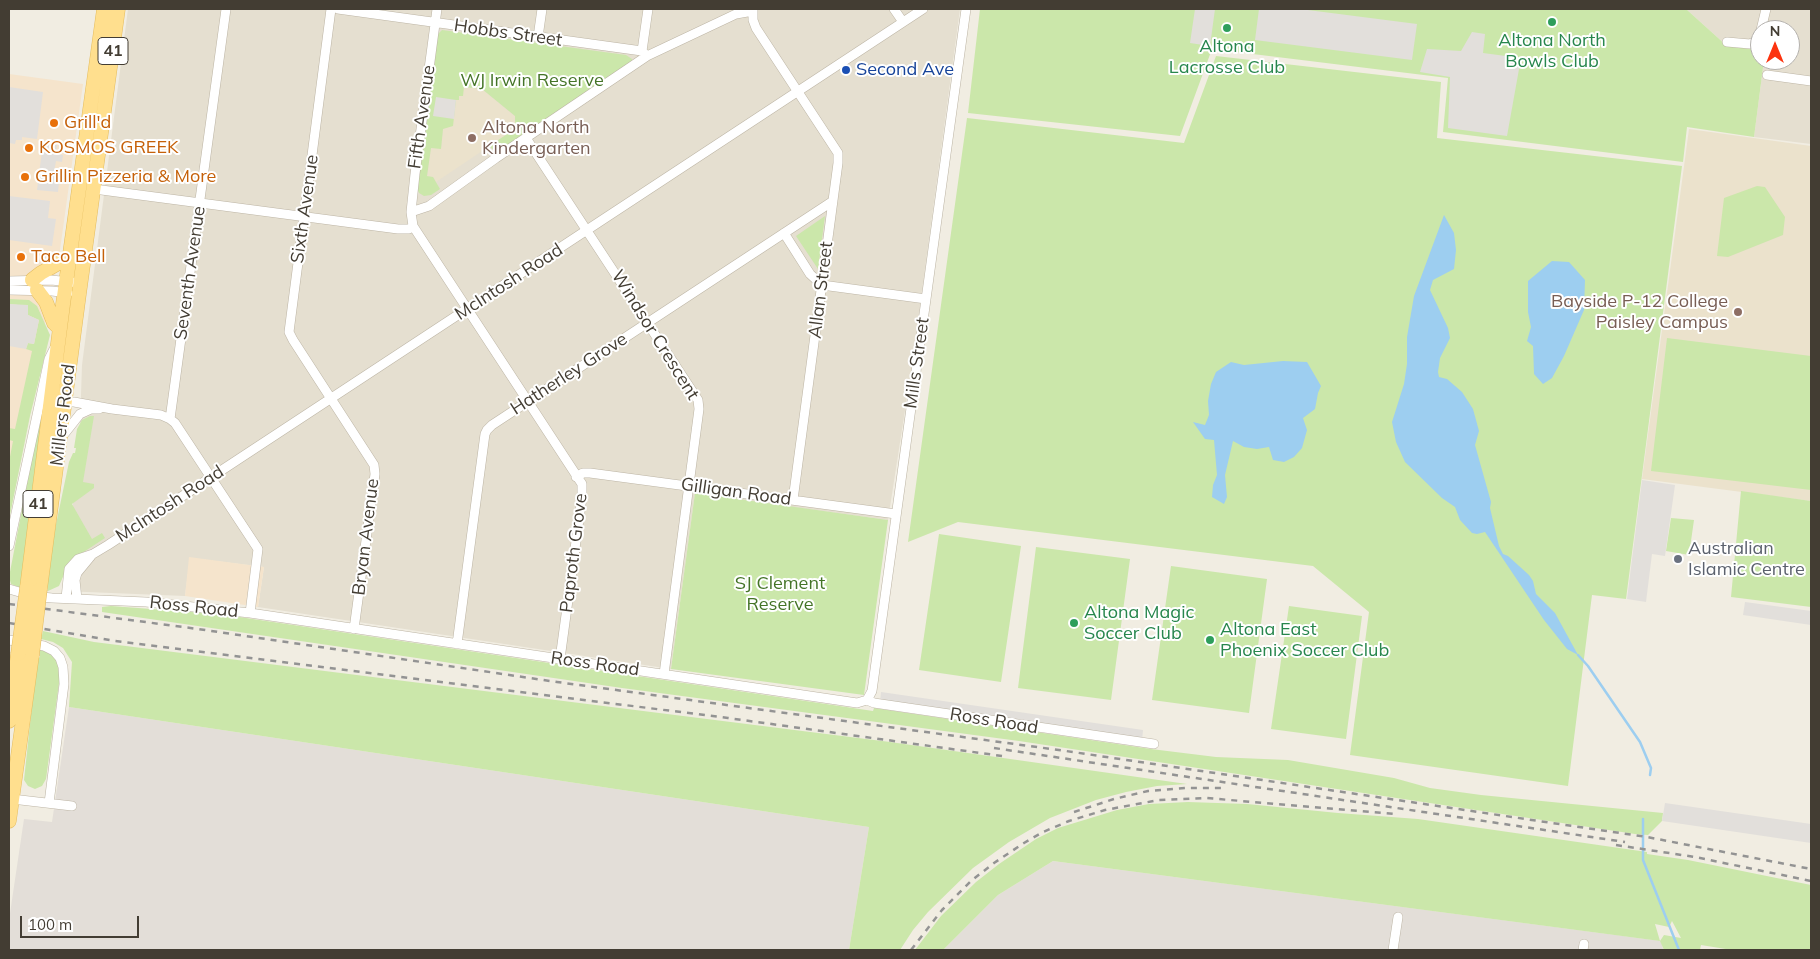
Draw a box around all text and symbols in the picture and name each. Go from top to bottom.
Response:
street label: Hobbs Street [452,15,564,51]
marker: Altona North Bowls Club [1546,16,1558,28]
north arrow [1750,20,1800,70]
marker: Altona Lacrosse Club [1221,22,1233,34]
text: N [1770,22,1780,40]
place label: Altona North Bowls Club [1498,30,1606,72]
place label: Altona Lacrosse Club [1169,36,1285,78]
road number: 41 [98,37,128,64]
place label: Second Ave [856,59,954,81]
street label: Fifth Avenue [404,64,440,170]
marker: Second Ave [840,64,852,76]
park label: WJ Irwin Reserve [460,70,604,92]
place label: Grill'd [64,112,111,134]
marker: Grill'd [48,117,60,129]
place label: Altona North Kindergarten [482,117,590,160]
marker: Altona North Kindergarten [466,132,478,144]
place label: KOSMOS GREEK [39,137,178,159]
marker: KOSMOS GREEK [23,142,35,154]
street label: Sixth Avenue [287,153,323,265]
place label: Grillin Pizzeria & More [35,166,216,188]
marker: Grillin Pizzeria & More [19,171,31,183]
street label: Seventh Avenue [170,205,210,341]
street label: McIntosh Road [451,239,567,325]
street label: Allan Street [804,240,838,340]
place label: Taco Bell [31,246,106,268]
marker: Taco Bell [15,251,27,263]
street label: Windsor Crescent [606,266,704,404]
place label: Bayside P-12 College Paisley Campus [1551,291,1728,334]
marker: Bayside P-12 College Paisley Campus [1732,306,1744,318]
street label: Mills Street [900,316,934,410]
street label: Hatherley Grove [507,328,631,420]
street label: Millers Road [46,363,80,467]
street label: McIntosh Road [112,461,228,547]
street label: Gilligan Road [679,474,793,510]
street label: Bryan Avenue [348,477,384,597]
road number: 41 [23,490,53,518]
street label: Paproth Grove [556,492,592,614]
place label: Australian Islamic Centre [1688,538,1805,580]
marker: Australian Islamic Centre [1672,553,1684,565]
park label: SJ Clement Reserve [735,573,825,616]
street label: Ross Road [149,592,239,622]
place label: Altona Magic Soccer Club [1084,602,1194,644]
marker: Altona Magic Soccer Club [1068,617,1080,629]
place label: Altona East Phoenix Soccer Club [1220,619,1389,662]
marker: Altona East Phoenix Soccer Club [1204,634,1216,646]
street label: Ross Road [549,647,641,681]
street label: Ross Road [948,703,1040,739]
scale bar [22,906,141,938]
text: 100 m [28,915,72,934]

